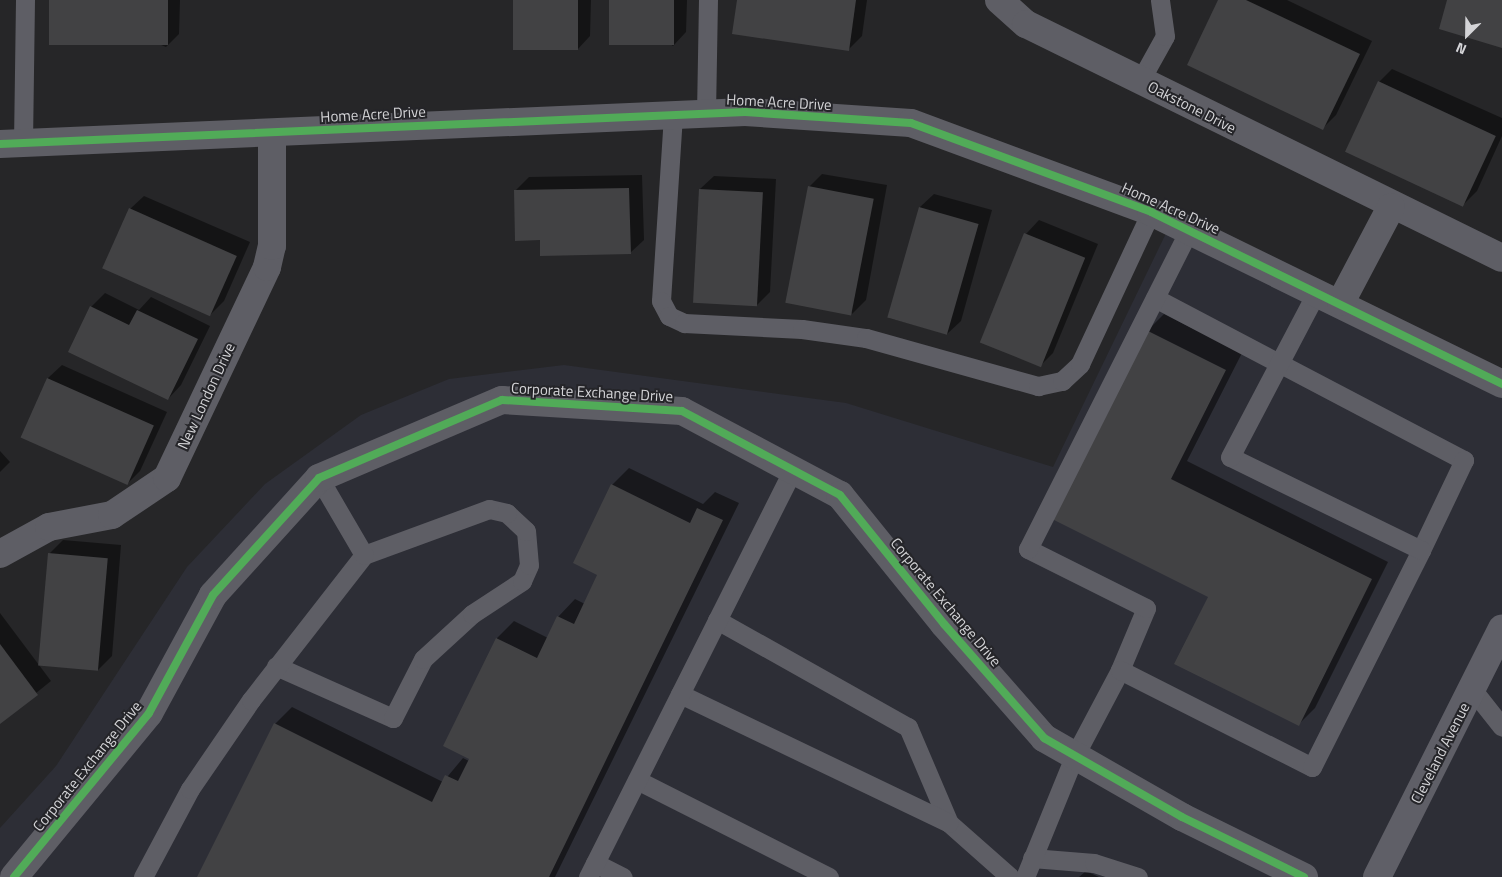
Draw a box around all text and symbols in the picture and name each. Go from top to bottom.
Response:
north arrow [1442,10,1492,60]
text: N [1452,38,1470,61]
street label: Oakstone Drive [1145,77,1239,137]
street label: Home Acre Drive [726,90,832,114]
street label: Home Acre Drive [320,102,426,126]
street label: Home Acre Drive [1119,178,1223,238]
street label: New London Drive [173,340,239,452]
street label: Corporate Exchange Drive [511,379,673,405]
street label: Corporate Exchange Drive [887,534,1005,670]
street label: Corporate Exchange Drive [29,697,145,835]
street label: Cleveland Avenue [1407,699,1473,807]

